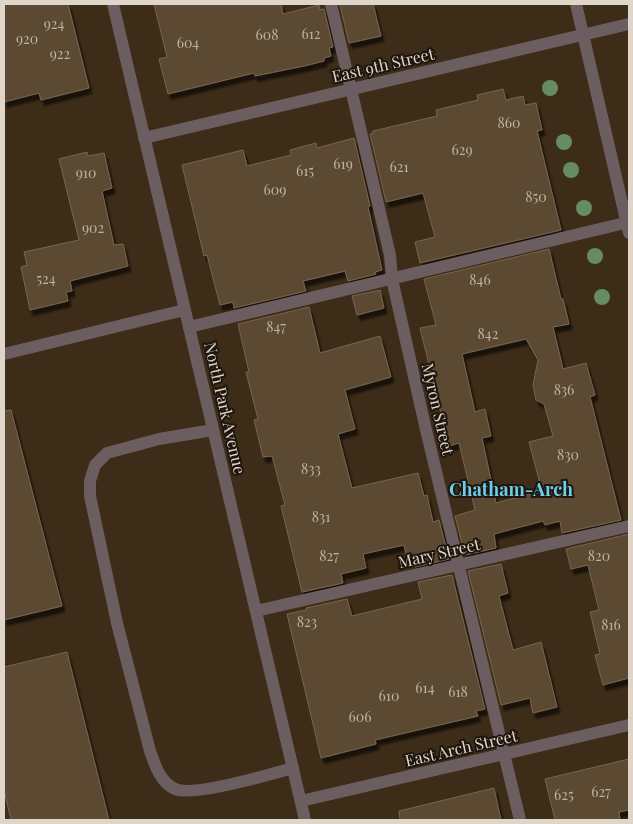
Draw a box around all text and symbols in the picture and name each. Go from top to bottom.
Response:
house number: 924 [44,14,64,33]
house number: 612 [301,24,321,43]
house number: 608 [256,25,278,44]
house number: 920 [16,29,38,48]
house number: 604 [177,33,199,52]
street label: East 9th Street [330,42,436,86]
house number: 922 [50,44,71,63]
house number: 860 [498,113,520,132]
house number: 629 [451,140,473,159]
house number: 619 [333,154,353,173]
house number: 621 [389,157,409,176]
house number: 615 [296,161,314,180]
house number: 910 [76,163,96,182]
house number: 609 [264,180,286,199]
house number: 850 [525,187,547,206]
house number: 902 [82,218,104,237]
house number: 524 [36,269,56,288]
house number: 846 [469,270,491,289]
house number: 847 [266,317,286,336]
house number: 842 [478,324,499,343]
street label: North Park Avenue [200,340,251,476]
street label: Myron Street [418,361,459,457]
house number: 836 [554,380,574,399]
house number: 830 [557,445,579,464]
house number: 833 [301,459,321,478]
district label: Chatham-Arch [449,477,573,501]
house number: 831 [312,507,330,526]
street label: Mary Street [396,533,482,572]
house number: 827 [319,546,339,565]
house number: 820 [588,546,610,565]
house number: 823 [297,612,317,631]
house number: 816 [601,615,621,634]
house number: 614 [415,678,435,697]
house number: 618 [448,682,468,701]
house number: 610 [379,686,399,705]
house number: 606 [349,707,371,726]
street label: East Arch Street [403,724,519,771]
house number: 627 [591,782,611,801]
house number: 625 [554,785,574,804]

